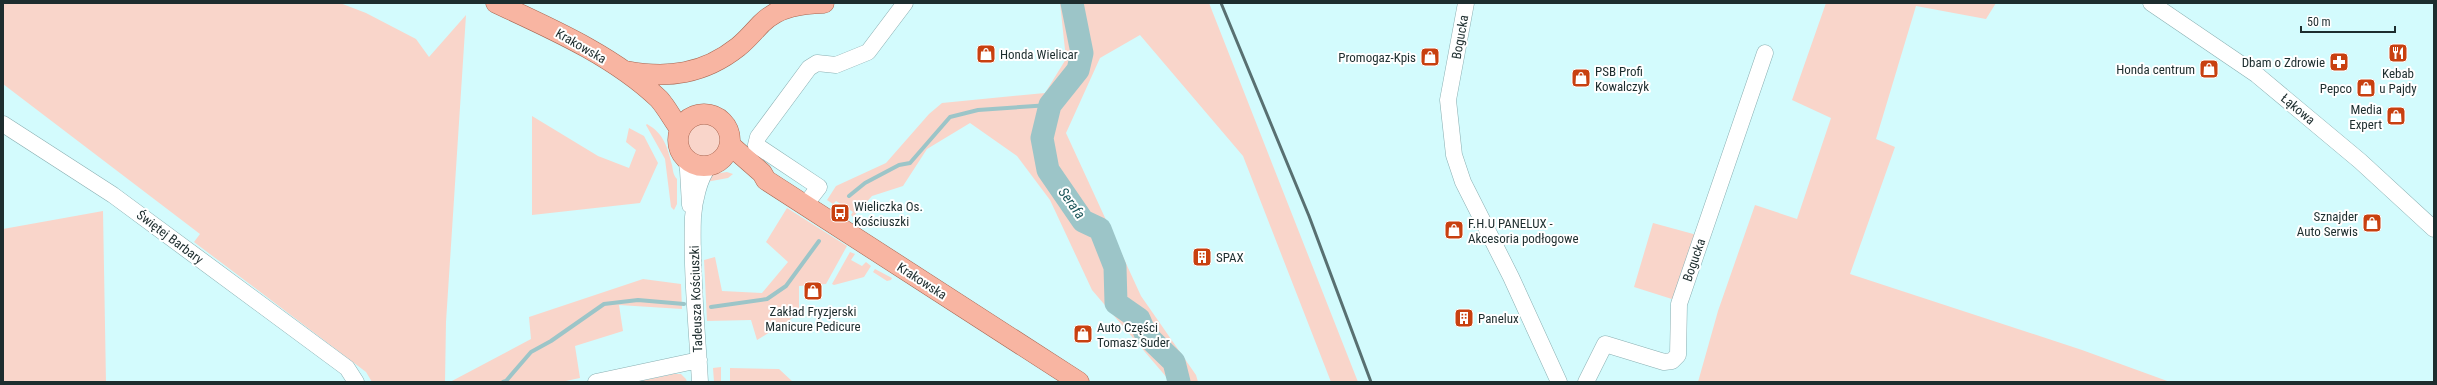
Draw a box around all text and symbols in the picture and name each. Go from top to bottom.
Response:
scale bar [2301,8,2395,34]
street label: Bogucka [1449,14,1471,60]
text: 50 m [2307,15,2331,29]
street label: Krakowska [553,26,609,66]
restaurant icon: Kebab u Pajdy [2387,42,2409,64]
shop icon: Honda Wielicar [975,43,997,65]
shop icon: Promogaz-Kpis [1419,46,1441,68]
place label: Honda Wielicar [1000,47,1078,62]
place label: Promogaz-Kpis [1338,50,1416,65]
pharmacy icon: Dbam o Zdrowie [2328,51,2350,73]
place label: Dbam o Zdrowie [2242,55,2325,70]
shop icon: Honda centrum [2198,58,2220,80]
place label: Honda centrum [2116,62,2195,77]
place label: PSB Profi Kowalczyk [1595,64,1649,94]
place label: Kebab u Pajdy [2379,66,2417,96]
shop icon: PSB Profi Kowalczyk [1570,67,1592,89]
shop icon: Pepco [2355,77,2377,99]
place label: Pepco [2320,81,2352,96]
street label: Łąkowa [2278,91,2318,127]
place label: Media Expert [2349,102,2382,132]
shop icon: Media Expert [2385,105,2407,127]
water label: Serafa [1055,184,1089,222]
place label: Wieliczka Os. Kościuszki [854,199,923,229]
bus stop icon: Wieliczka Os. Kościuszki [829,202,851,224]
street label: Świętej Barbary [134,207,207,267]
place label: Sznajder Auto Serwis [2297,209,2358,239]
shop icon: Sznajder Auto Serwis [2361,212,2383,234]
place label: F.H.U PANELUX - Akcesoria podłogowe [1468,216,1579,246]
shop icon: F.H.U PANELUX - Akcesoria podłogowe [1443,219,1465,241]
street label: Bogucka [1680,237,1708,283]
street label: Tadeusza Kościuszki [687,245,705,353]
building icon: SPAX [1191,246,1213,268]
place label: SPAX [1216,250,1244,265]
street label: Krakowska [894,259,950,303]
shop icon: Zakład Fryzjerski Manicure Pedicure [802,280,824,302]
place label: Zakład Fryzjerski Manicure Pedicure [765,304,861,334]
building icon: Panelux [1453,307,1475,329]
place label: Panelux [1478,311,1519,326]
place label: Auto Części Tomasz Suder [1097,320,1170,350]
shop icon: Auto Części Tomasz Suder [1072,323,1094,345]

